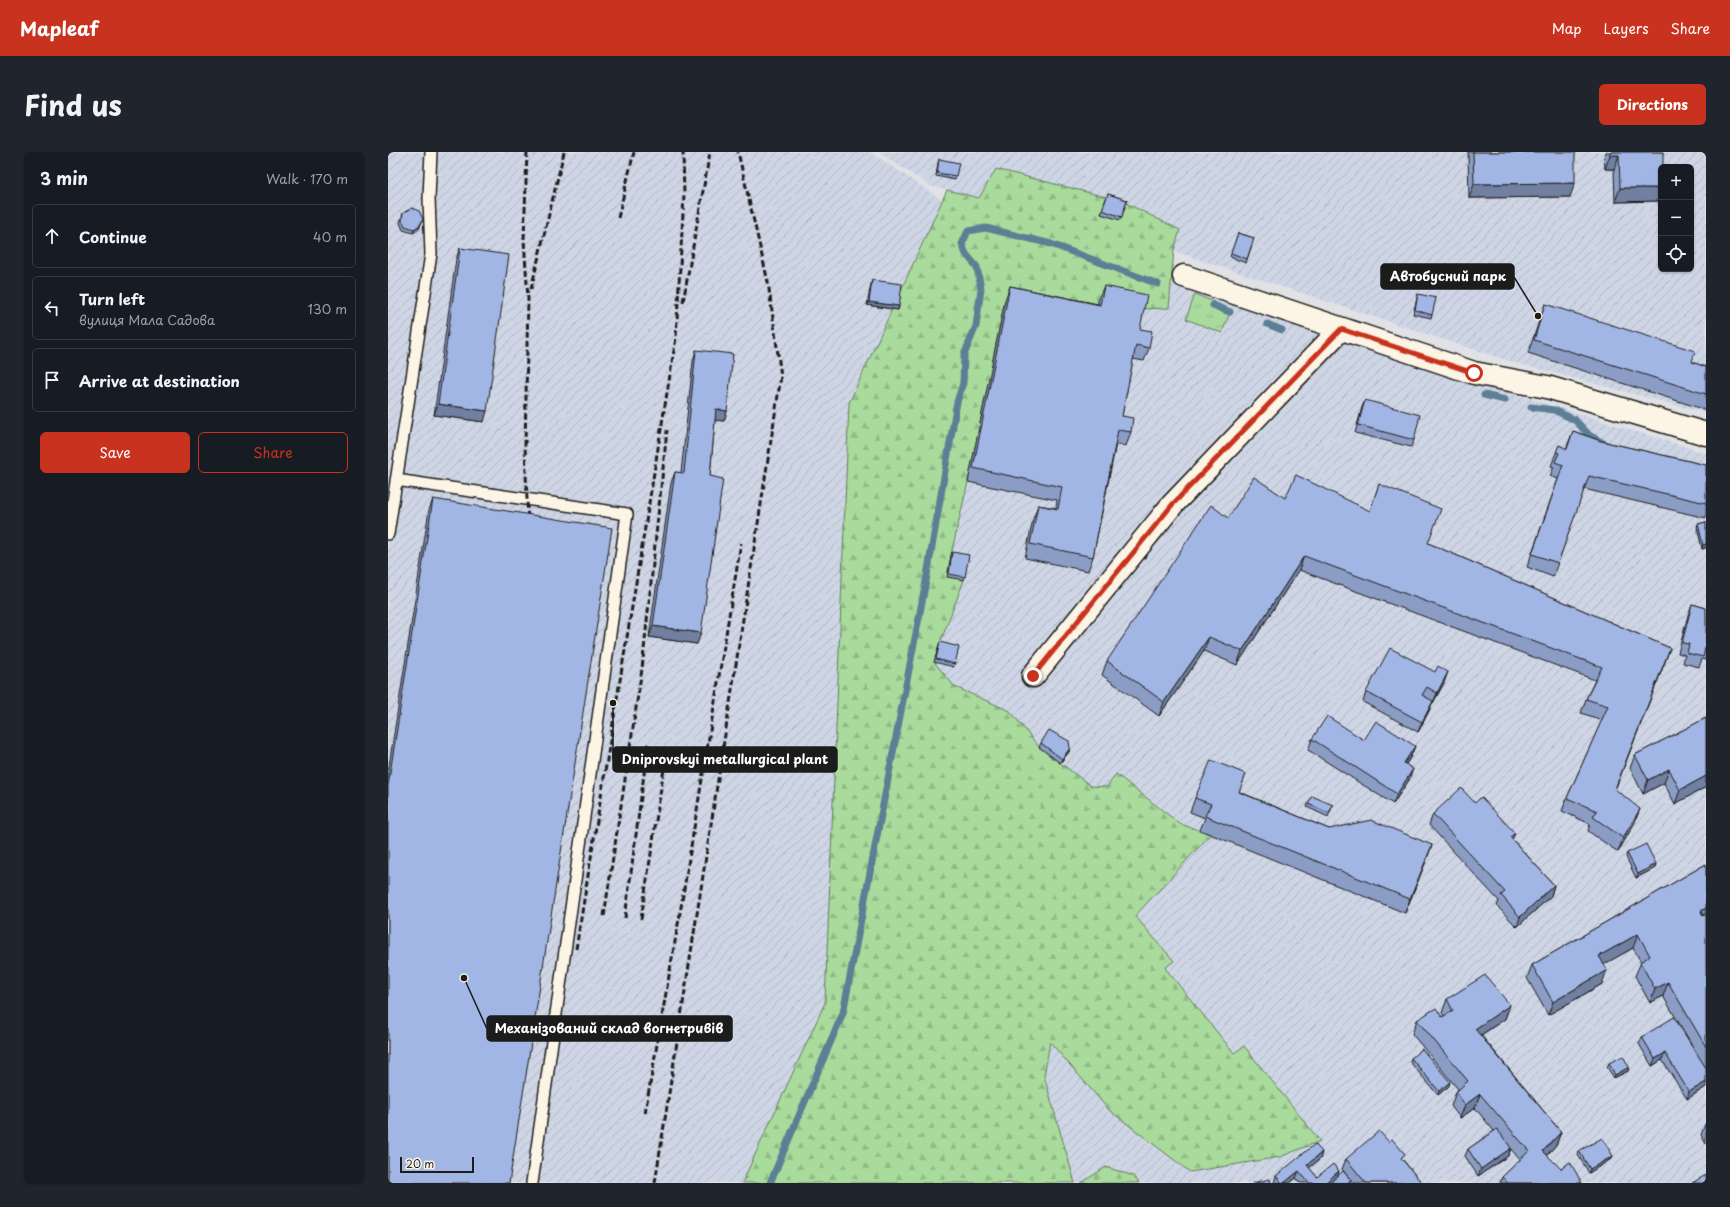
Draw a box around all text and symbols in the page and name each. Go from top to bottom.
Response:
text: Mapleaf [20,14,98,42]
text: Map [1552,18,1582,39]
text: Layers [1604,18,1649,39]
text: Share [1671,18,1710,39]
text: Find us [24,83,122,126]
button: Directions [1599,84,1706,125]
map controls [1658,164,1694,272]
button: + [1658,164,1694,200]
text: 3 min [40,165,88,191]
text: Walk · 170 m [266,169,348,188]
button: − [1658,200,1694,236]
icon: ahead [41,225,63,247]
text: Continue [79,225,147,248]
text: 40 m [313,227,347,246]
button: locate [1658,236,1694,272]
callout: Автобусний парк [1381,264,1514,289]
text: Автобусний парк [1390,266,1507,285]
text: Turn left [79,287,145,310]
icon: left [41,297,63,319]
text: 130 m [308,299,347,318]
text: вулиця Мала Садова [79,310,215,329]
route start [1465,364,1483,382]
icon: arrive [41,369,63,391]
text: Arrive at destination [79,369,240,392]
button: Save [40,432,190,473]
button: Share [198,432,348,473]
route end [1024,667,1042,685]
callout: Dniprovskyi metallurgical plant [613,747,837,772]
text: Dniprovskyi metallurgical plant [622,749,828,768]
callout: Механізований склад вогнетривів [487,1016,732,1041]
text: Механізований склад вогнетривів [495,1018,723,1037]
scale bar [400,1155,474,1174]
text: 20 m [406,1155,434,1172]

